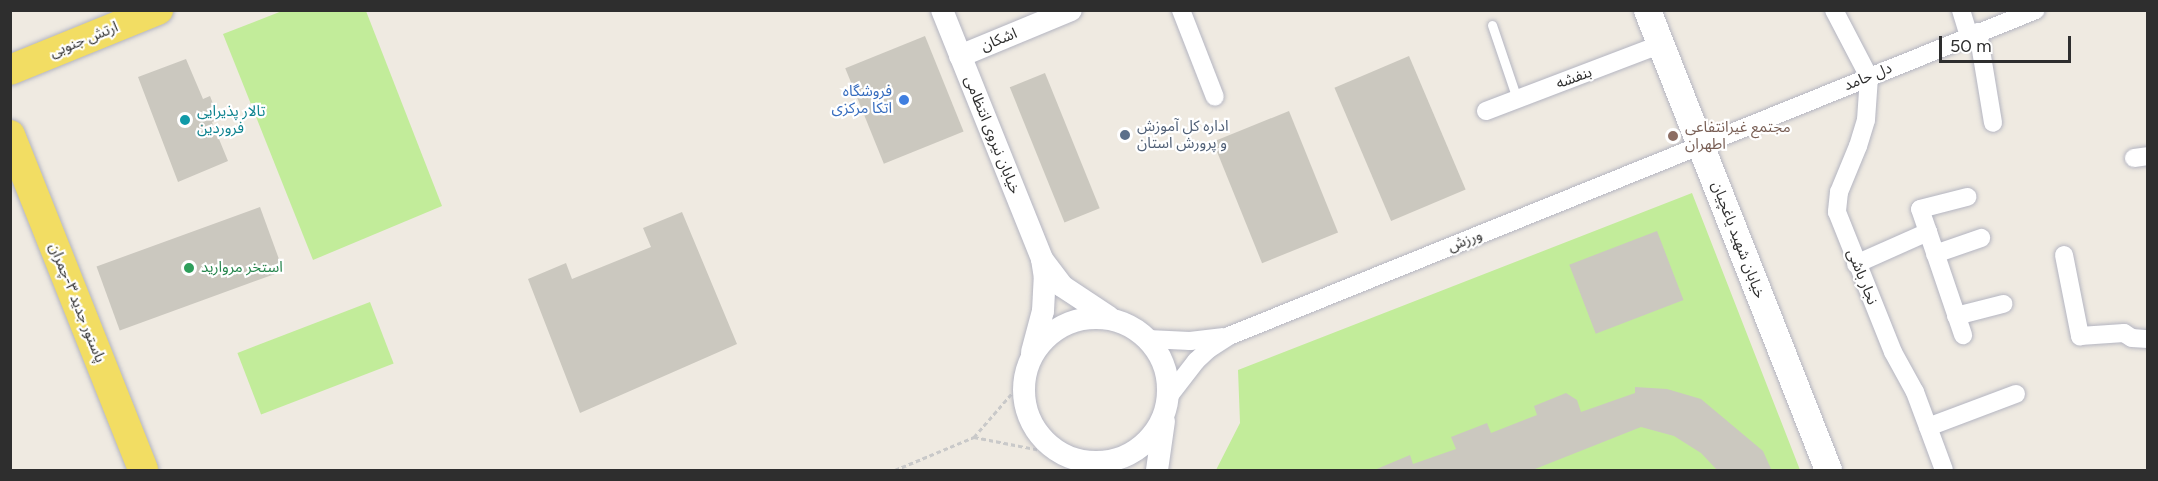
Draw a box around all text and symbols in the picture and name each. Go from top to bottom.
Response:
street label: ارتش جنوبی [47,18,121,62]
scale bar [1942,24,2074,62]
street label: اشکان [978,25,1020,55]
text: 50 m [1950,35,1992,57]
street label: دل حامد [1841,59,1895,95]
street label: بنفشه [1554,63,1594,93]
street label: خیابان نیروی انتظامی [960,73,1024,197]
place label: فروشگاه اتکا مرکزی [832,82,892,117]
marker: فروشگاه اتکا مرکزی [897,93,911,107]
place label: تالار پذیرایی فروردین [197,102,265,137]
marker: تالار پذیرایی فروردین [178,113,192,127]
place label: اداره کل آموزش و پرورش استان [1137,117,1228,152]
place label: مجتمع غیرانتفاعی اطهران [1685,118,1791,153]
marker: اداره کل آموزش و پرورش استان [1118,128,1132,142]
marker: مجتمع غیرانتفاعی اطهران [1666,129,1680,143]
street label: خیابان شهید یاغچیان [1707,179,1769,301]
street label: ورزش [1445,226,1485,256]
street label: پاستور جدید ۳-چمران [45,241,109,365]
street label: نجار باشی [1843,247,1881,307]
place label: استخر مروارید [201,259,283,277]
marker: استخر مروارید [182,261,196,275]

